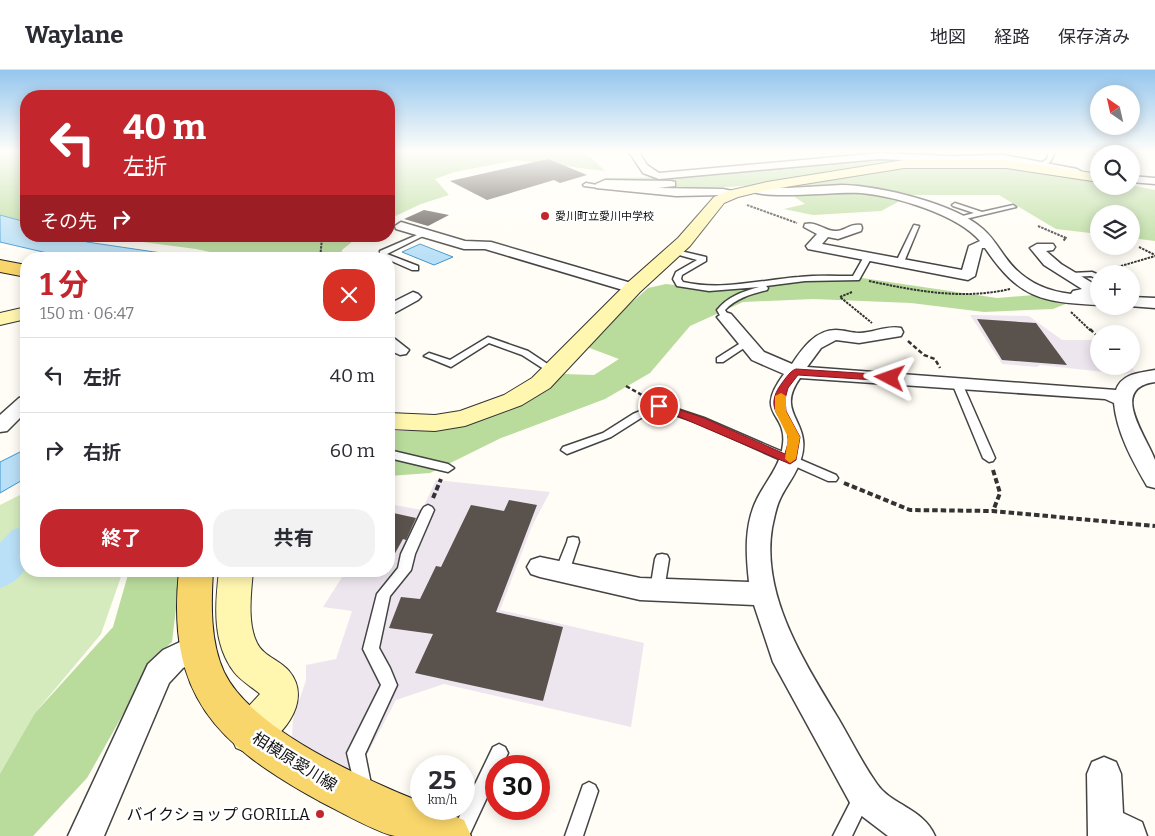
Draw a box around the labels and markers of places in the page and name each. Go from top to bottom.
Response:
marker: 愛川町立愛川中学校 [539,210,551,222]
place label: 愛川町立愛川中学校 [555,210,654,223]
pin [638,385,680,427]
place label: バイクショップ GORILLA [126,805,311,824]
marker: バイクショップ GORILLA [314,808,326,820]

